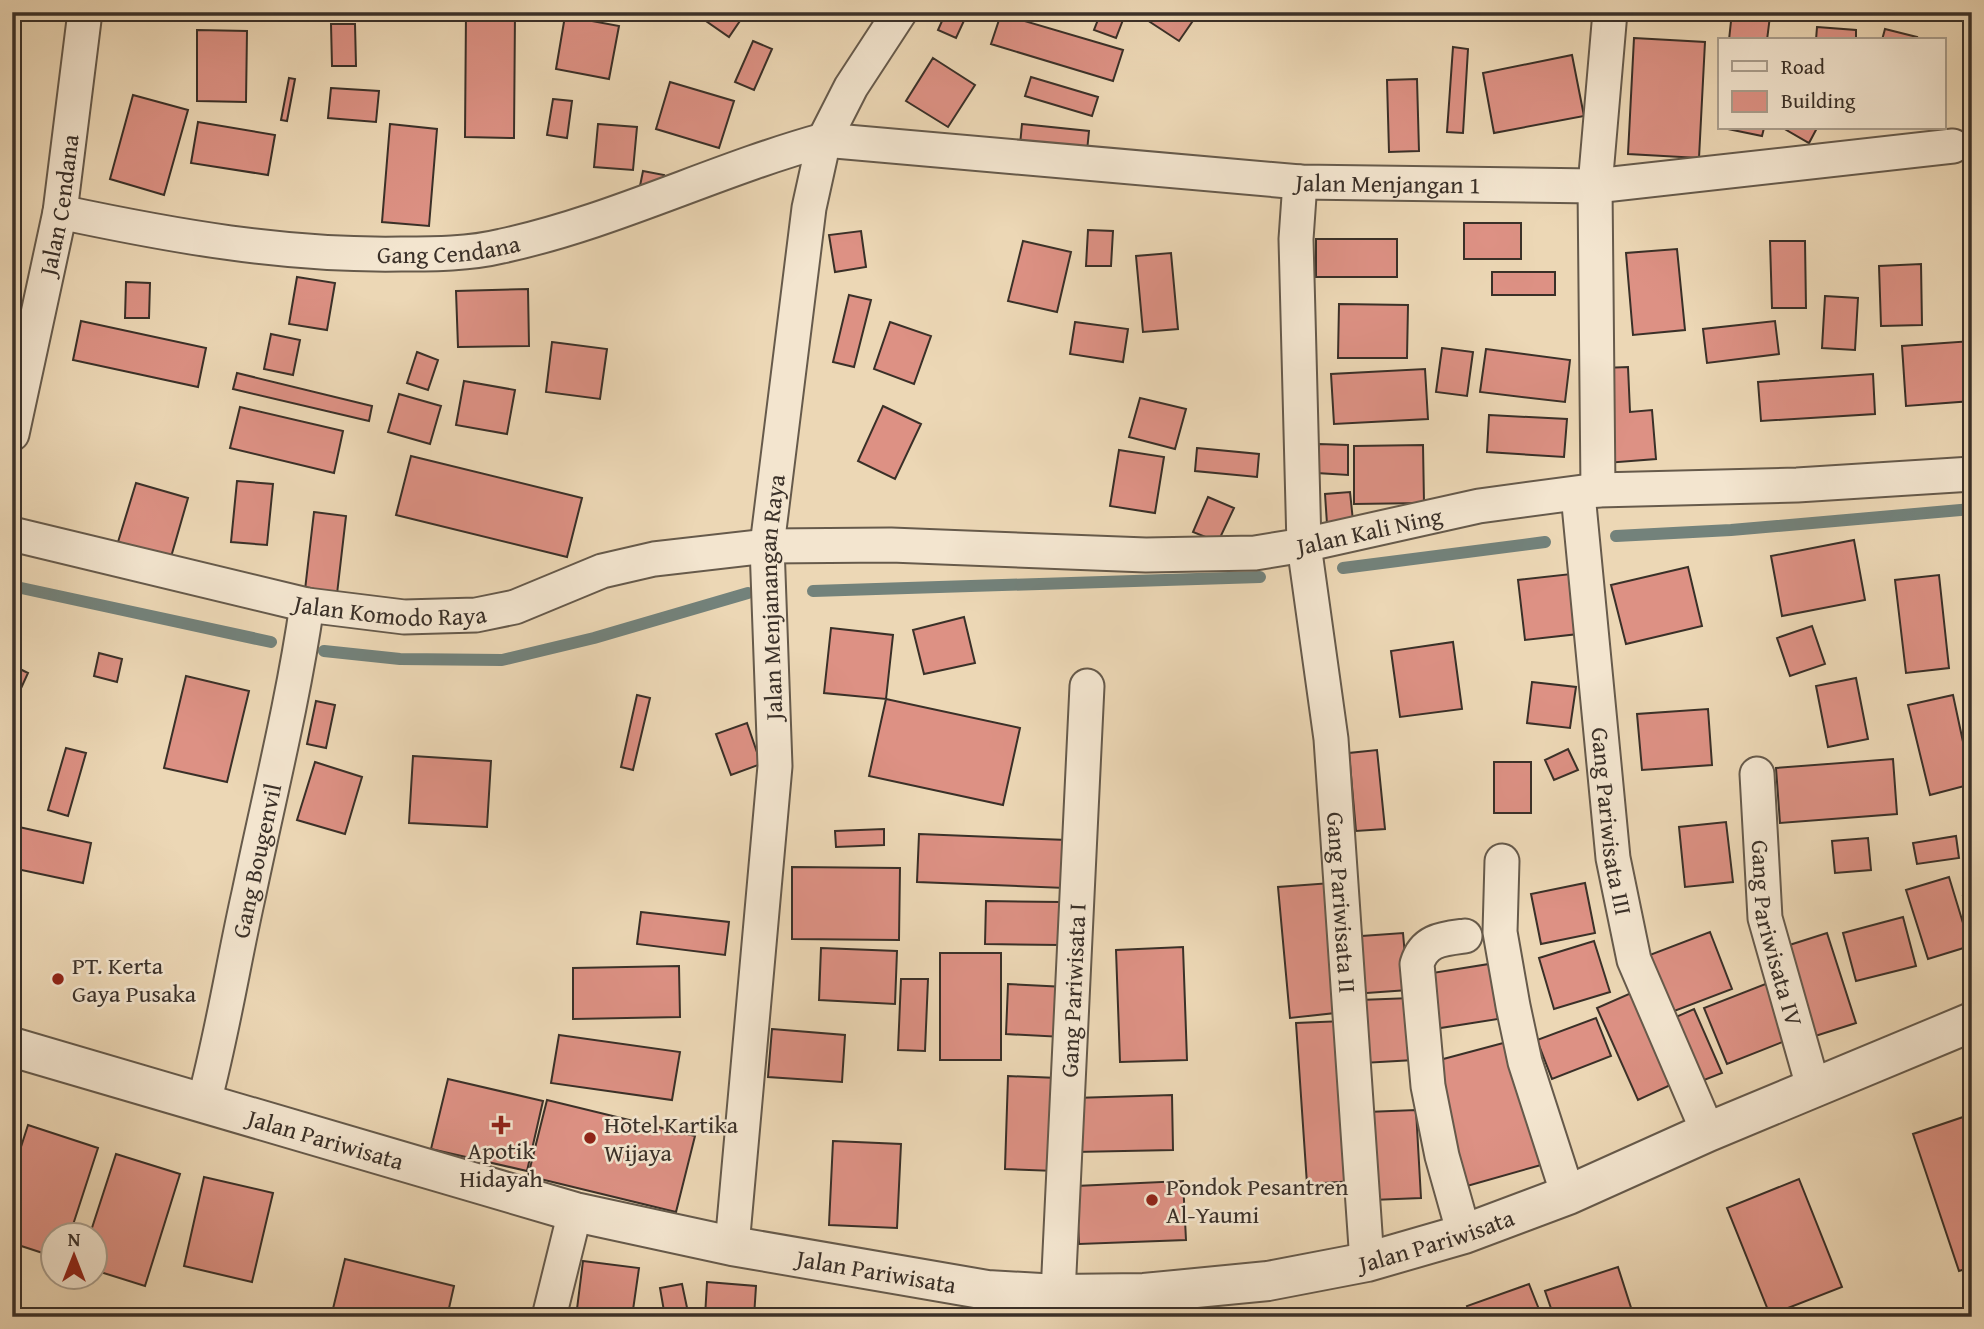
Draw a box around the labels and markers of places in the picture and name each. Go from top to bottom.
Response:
place label: PT. Kerta Gaya Pusaka [72,948,197,1011]
marker: PT. Kerta Gaya Pusaka [50,971,66,987]
place label: Hotel Kartika Wijaya [604,1107,739,1170]
marker: Apotik Hidayah [493,1117,509,1133]
marker: Hotel Kartika Wijaya [582,1130,598,1146]
place label: Apotik Hidayah [459,1133,543,1196]
place label: Pondok Pesantren Al-Yaumi [1166,1169,1349,1232]
marker: Pondok Pesantren Al-Yaumi [1144,1192,1160,1208]

